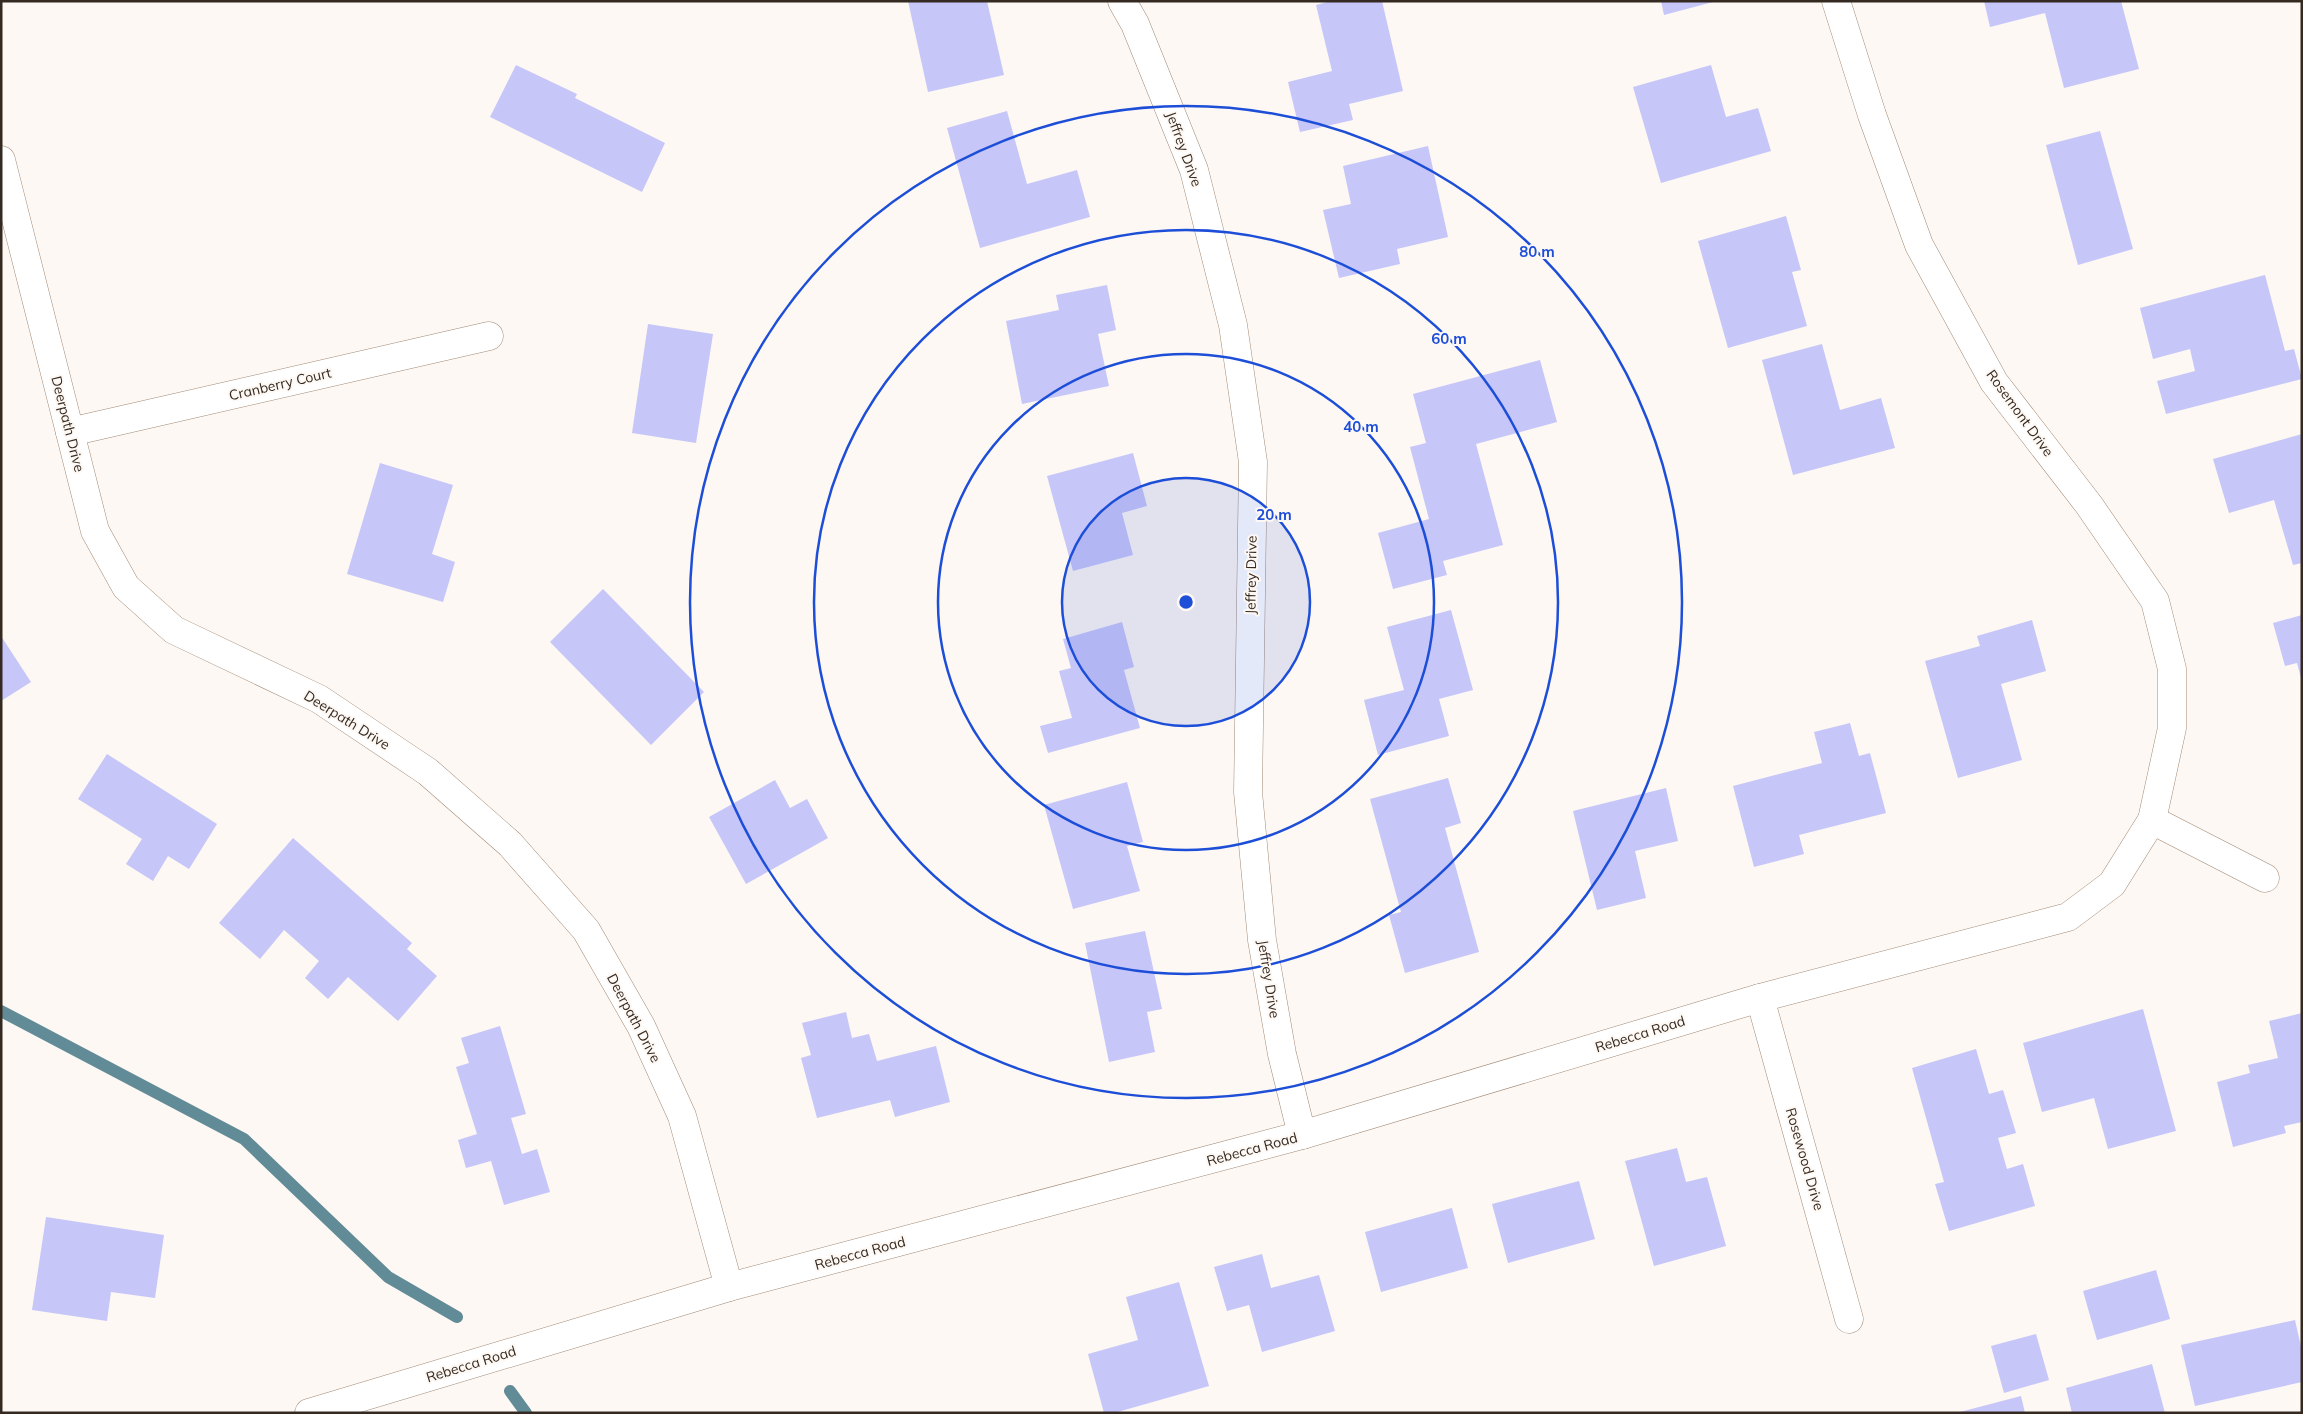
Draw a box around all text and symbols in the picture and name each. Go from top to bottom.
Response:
street label: Jeffrey Drive [1162,109,1206,189]
text: 80 m [1519,242,1555,261]
text: 60 m [1431,329,1467,348]
street label: Cranberry Court [227,363,333,405]
street label: Rosemont Drive [1982,366,2058,460]
street label: Deerpath Drive [47,374,89,474]
text: 40 m [1343,417,1379,436]
text: 20 m [1256,505,1292,524]
street label: Jeffrey Drive [1241,535,1261,615]
centre of rings [1177,593,1195,611]
street label: Deerpath Drive [301,686,393,754]
street label: Jeffrey Drive [1254,939,1284,1019]
street label: Deerpath Drive [603,970,665,1066]
street label: Rebecca Road [1593,1012,1687,1056]
street label: Rosewood Drive [1782,1106,1828,1212]
street label: Rebecca Road [1205,1128,1299,1170]
street label: Rebecca Road [813,1232,907,1274]
street label: Rebecca Road [424,1342,518,1386]

